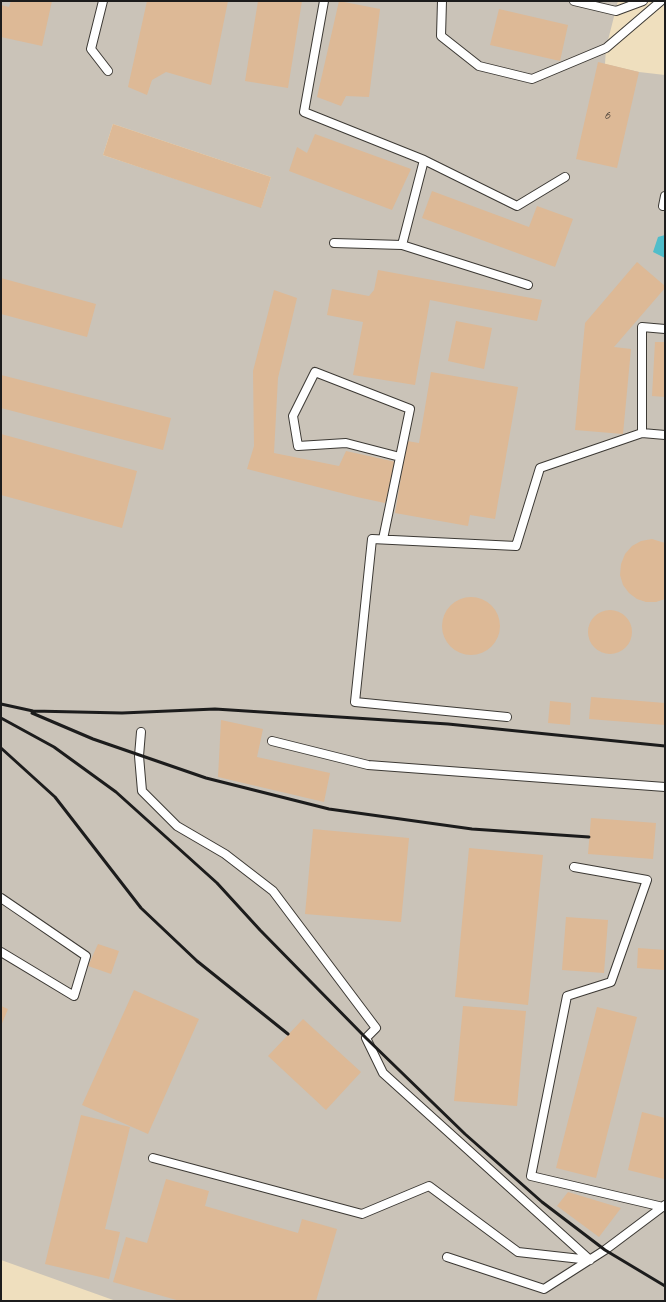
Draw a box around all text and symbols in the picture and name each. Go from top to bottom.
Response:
house number: 6 [604,107,610,123]

